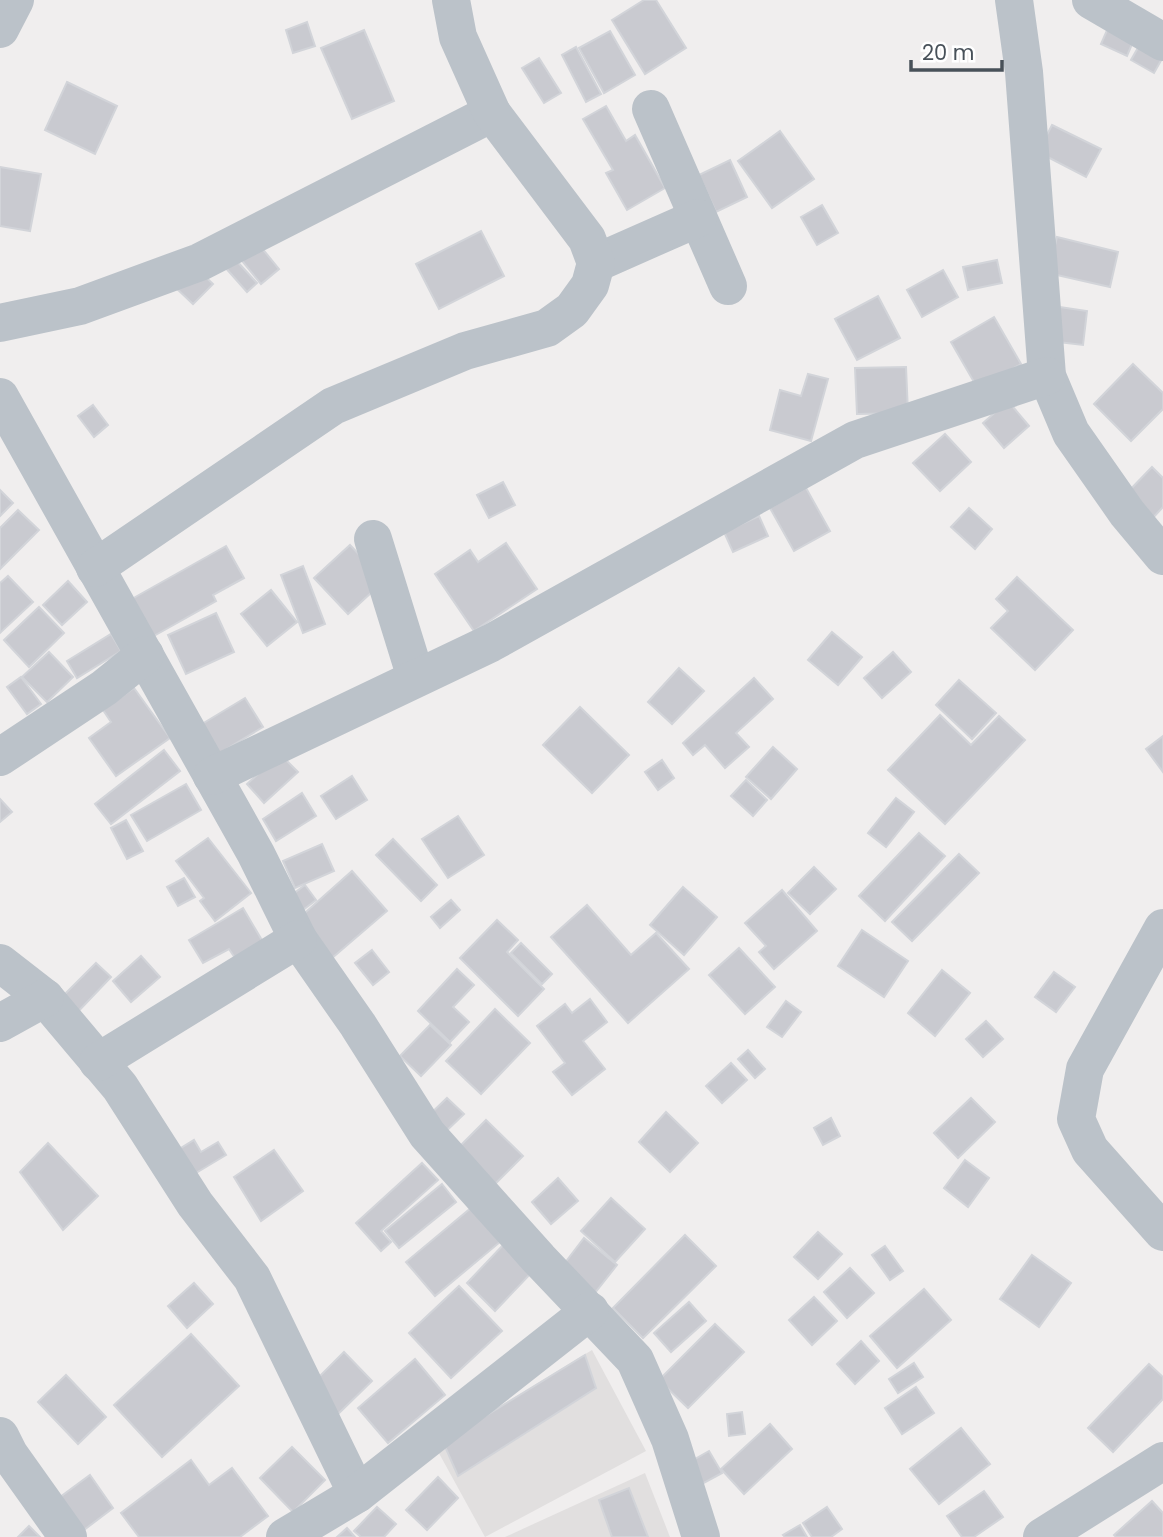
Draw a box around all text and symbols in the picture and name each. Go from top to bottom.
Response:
scale bar [911,28,1002,72]
text: 20 m [922,38,975,67]

